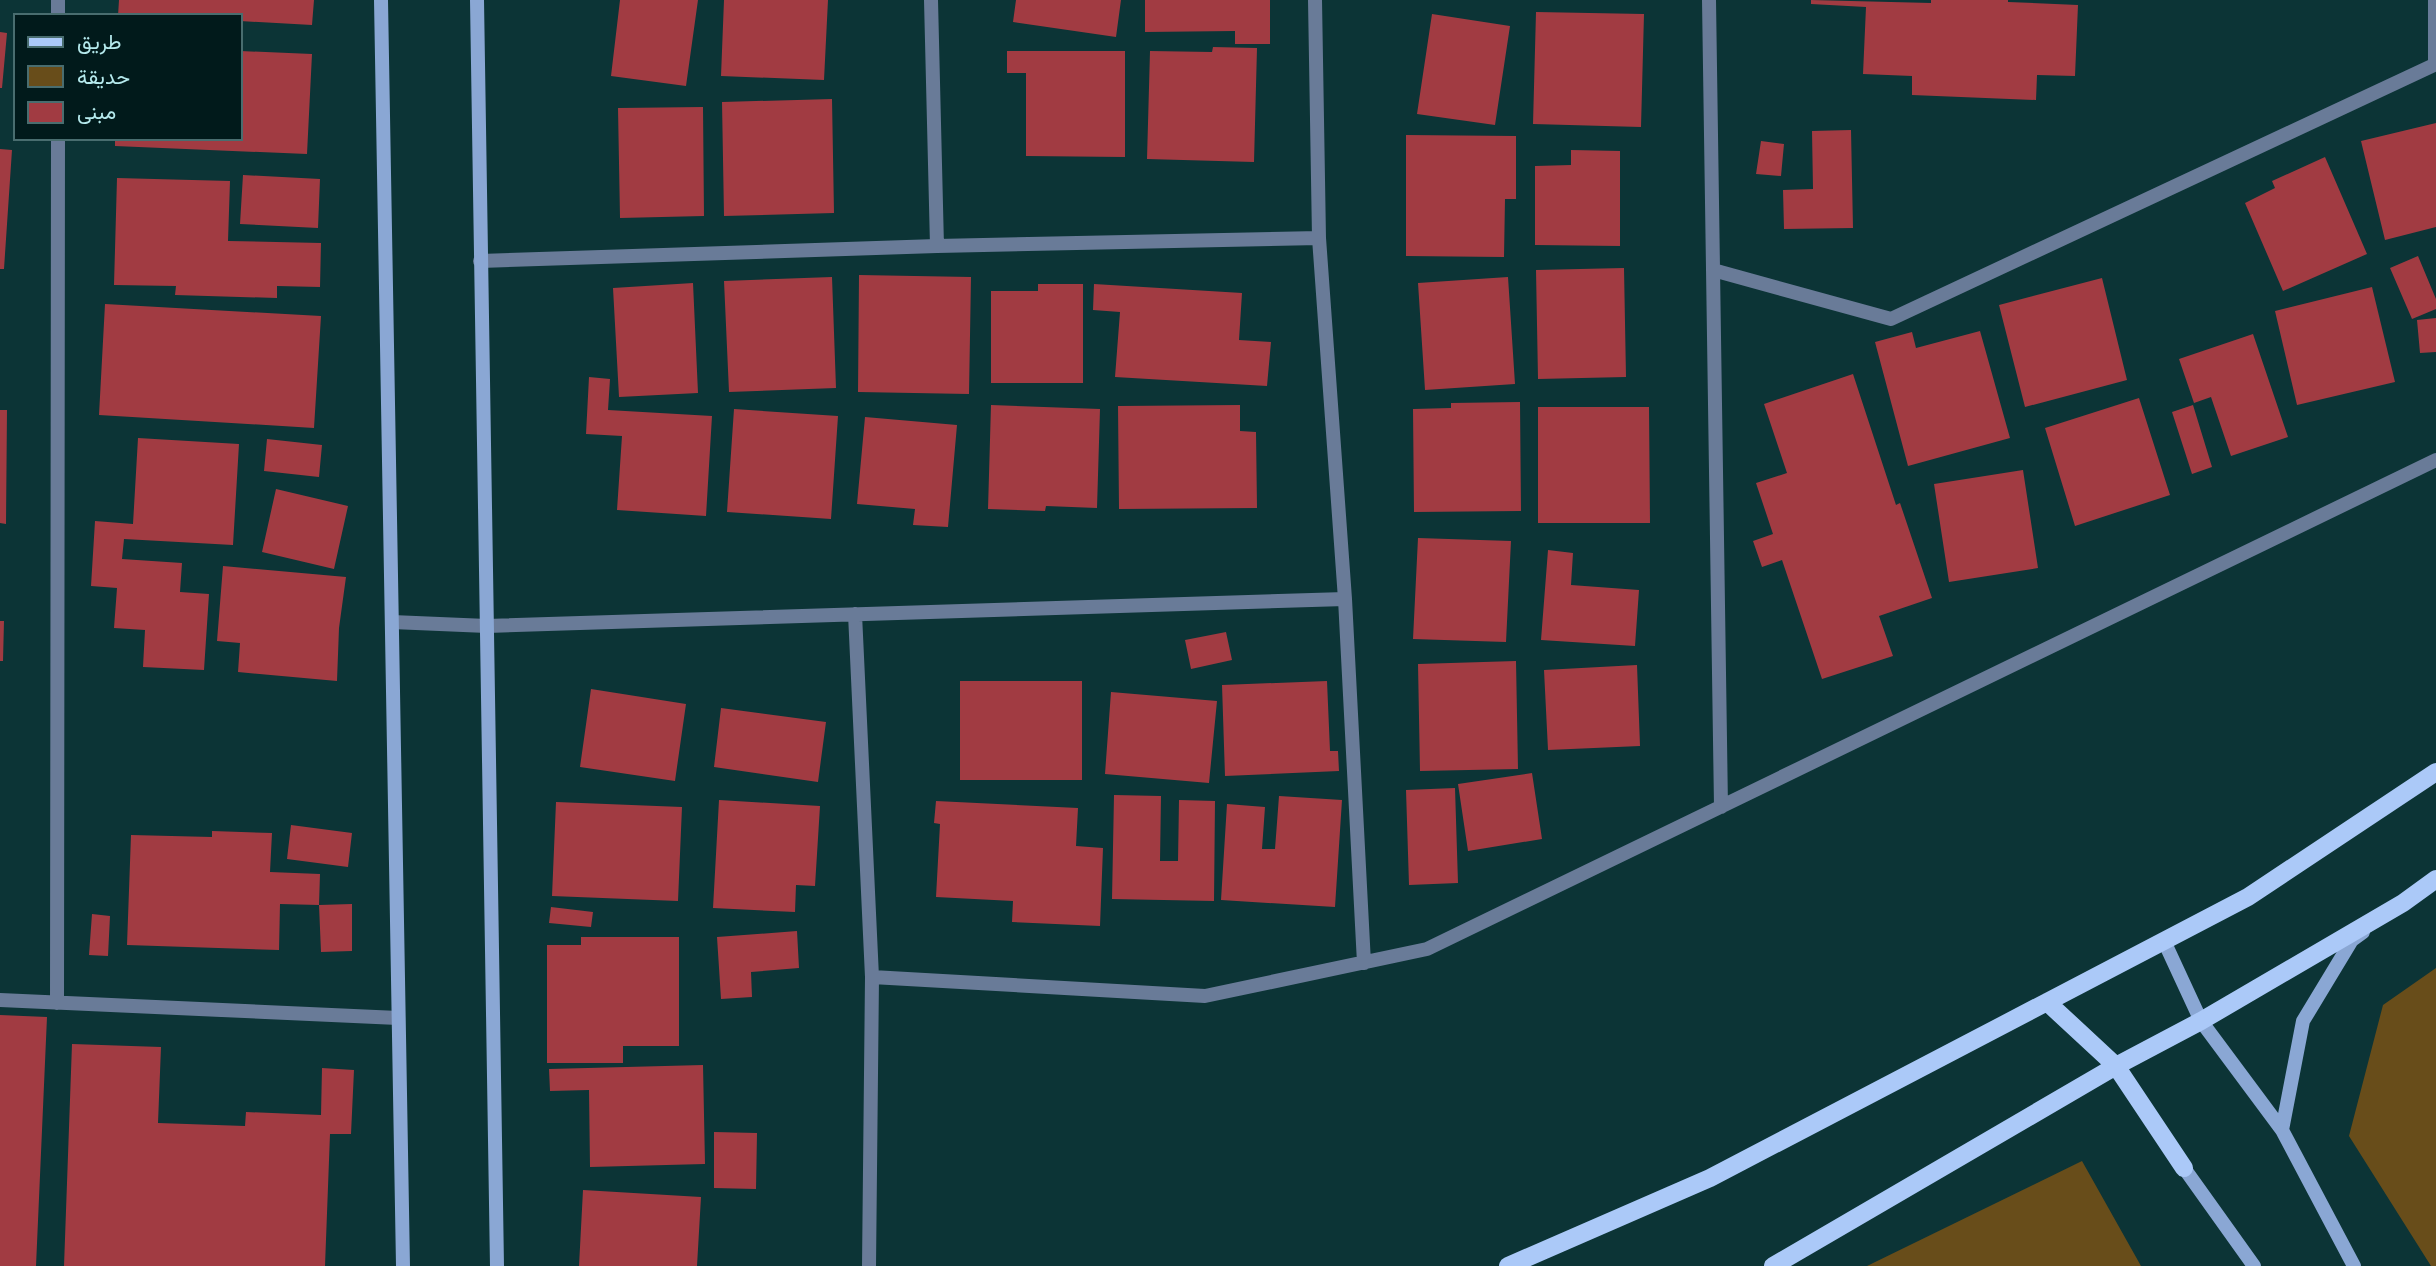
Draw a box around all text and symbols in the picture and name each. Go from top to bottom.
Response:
legend [14,14,242,140]
text: طريق [77,30,122,55]
text: حديقة [77,65,130,89]
text: مبنى [77,100,116,124]

